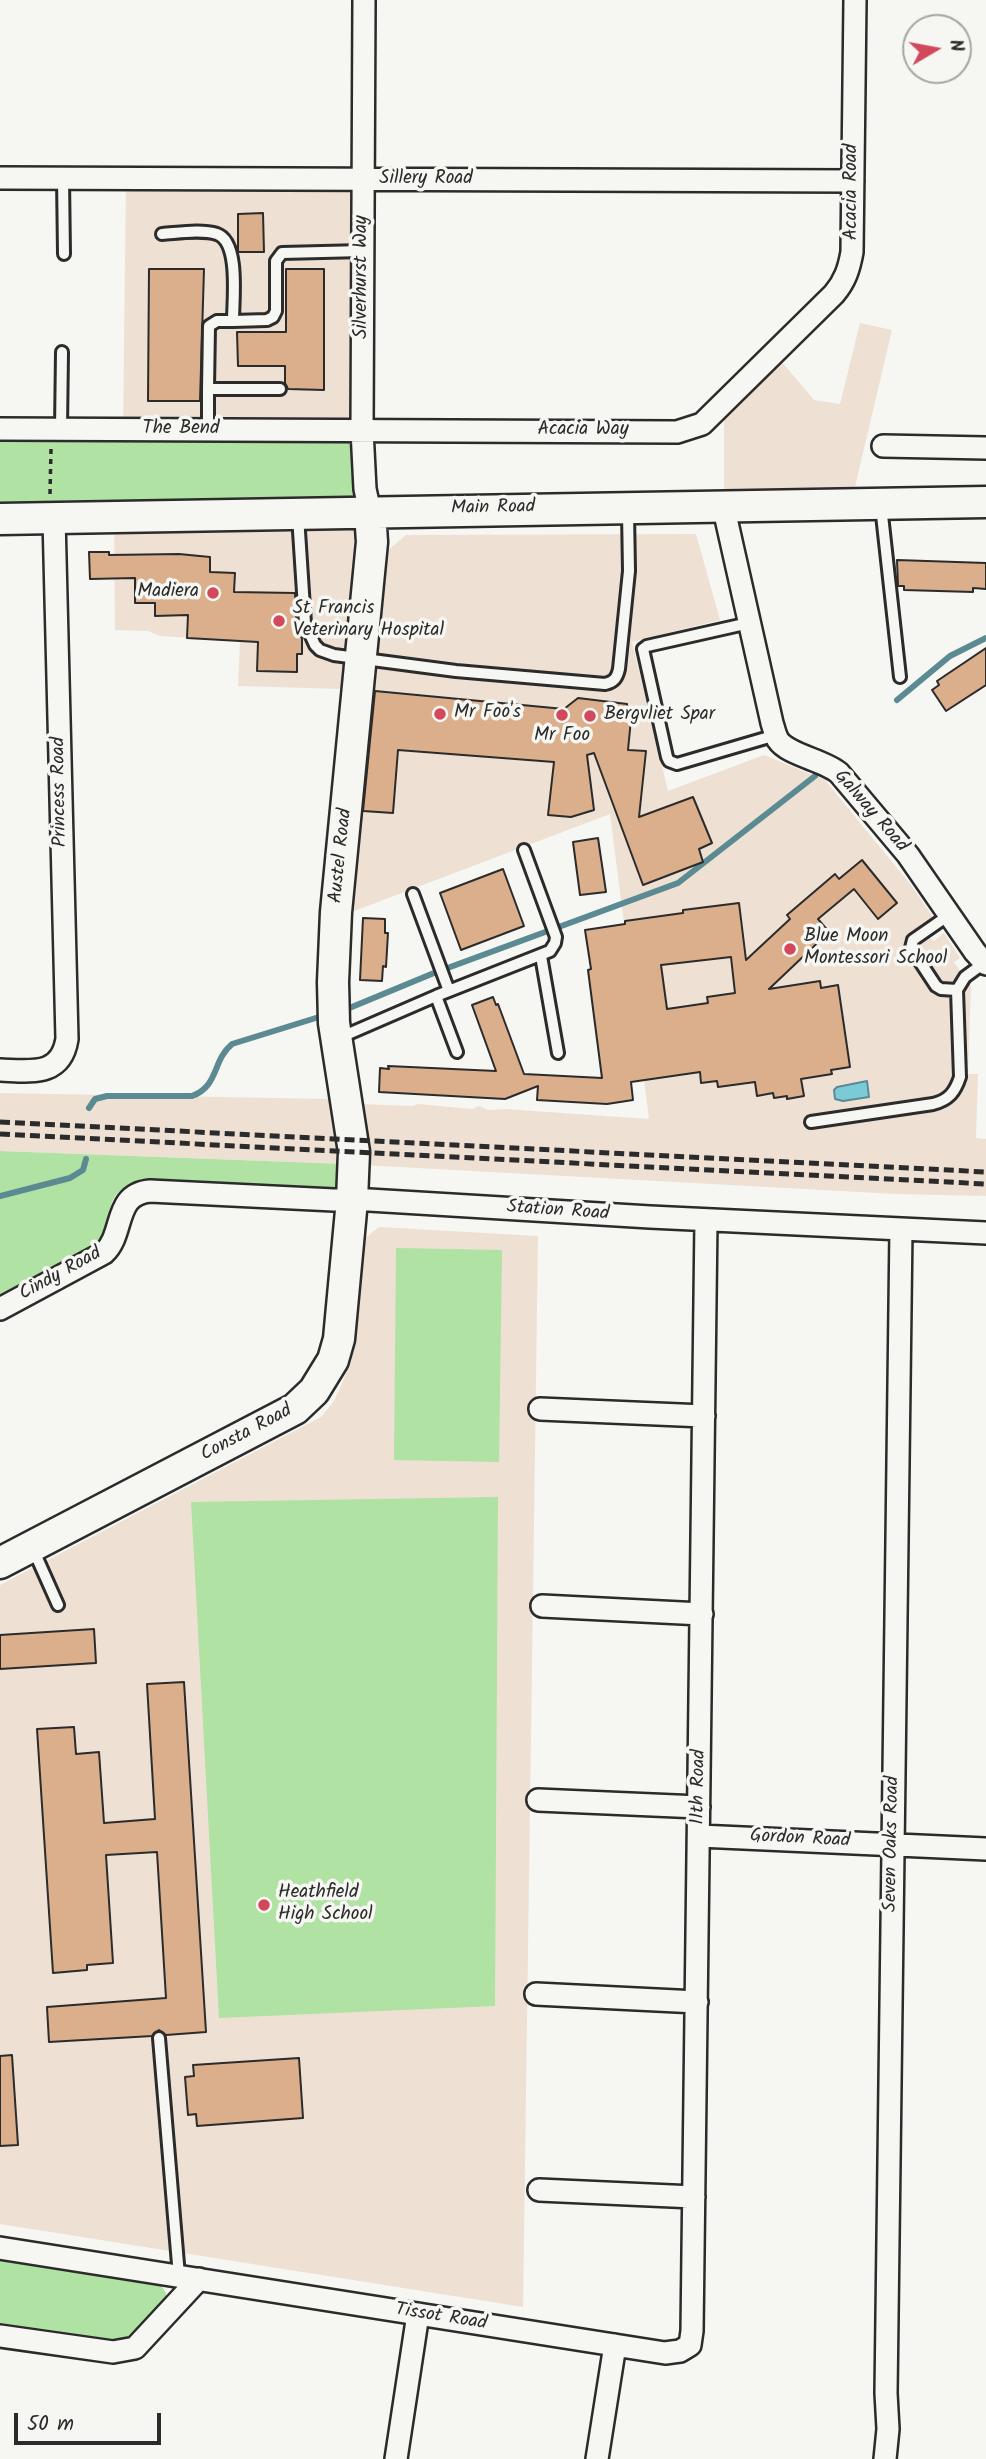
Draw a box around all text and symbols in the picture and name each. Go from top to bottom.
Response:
north arrow [902,14,972,84]
text: N [940,37,972,54]
street label: Acacia Road [842,144,864,240]
street label: Sillery Road [379,169,473,191]
street label: Silverhurst Way [352,215,374,339]
street label: The Bend [143,419,219,441]
street label: Acacia Way [537,420,629,442]
street label: Main Road [451,497,535,521]
place label: Madiera [137,582,199,604]
marker: Madiera [205,585,221,601]
place label: St Francis Veterinary Hospital [293,599,444,643]
marker: St Francis Veterinary Hospital [271,613,287,629]
place label: Mr Foo's [454,703,521,725]
place label: Bergvliet Spar [604,705,715,727]
marker: Mr Foo's [432,706,448,722]
marker: Mr Foo [554,707,570,723]
marker: Bergvliet Spar [582,708,598,724]
place label: Mr Foo [534,726,590,748]
street label: Princess Road [49,737,73,847]
street label: Galway Road [828,766,912,858]
street label: Austel Road [326,808,358,904]
place label: Blue Moon Montessori School [804,927,947,971]
marker: Blue Moon Montessori School [782,941,798,957]
street label: Station Road [506,1197,610,1227]
street label: Cindy Road [16,1243,106,1307]
street label: Consta Road [197,1400,297,1468]
street label: 11th Road [688,1749,712,1825]
street label: Seven Oaks Road [880,1776,906,1912]
street label: Gordon Road [749,1826,851,1854]
place label: Heathfield High School [278,1883,373,1927]
marker: Heathfield High School [256,1897,272,1913]
street label: Tissot Road [394,2300,488,2336]
scale bar [18,2400,164,2444]
text: 50 m [27,2408,74,2441]

